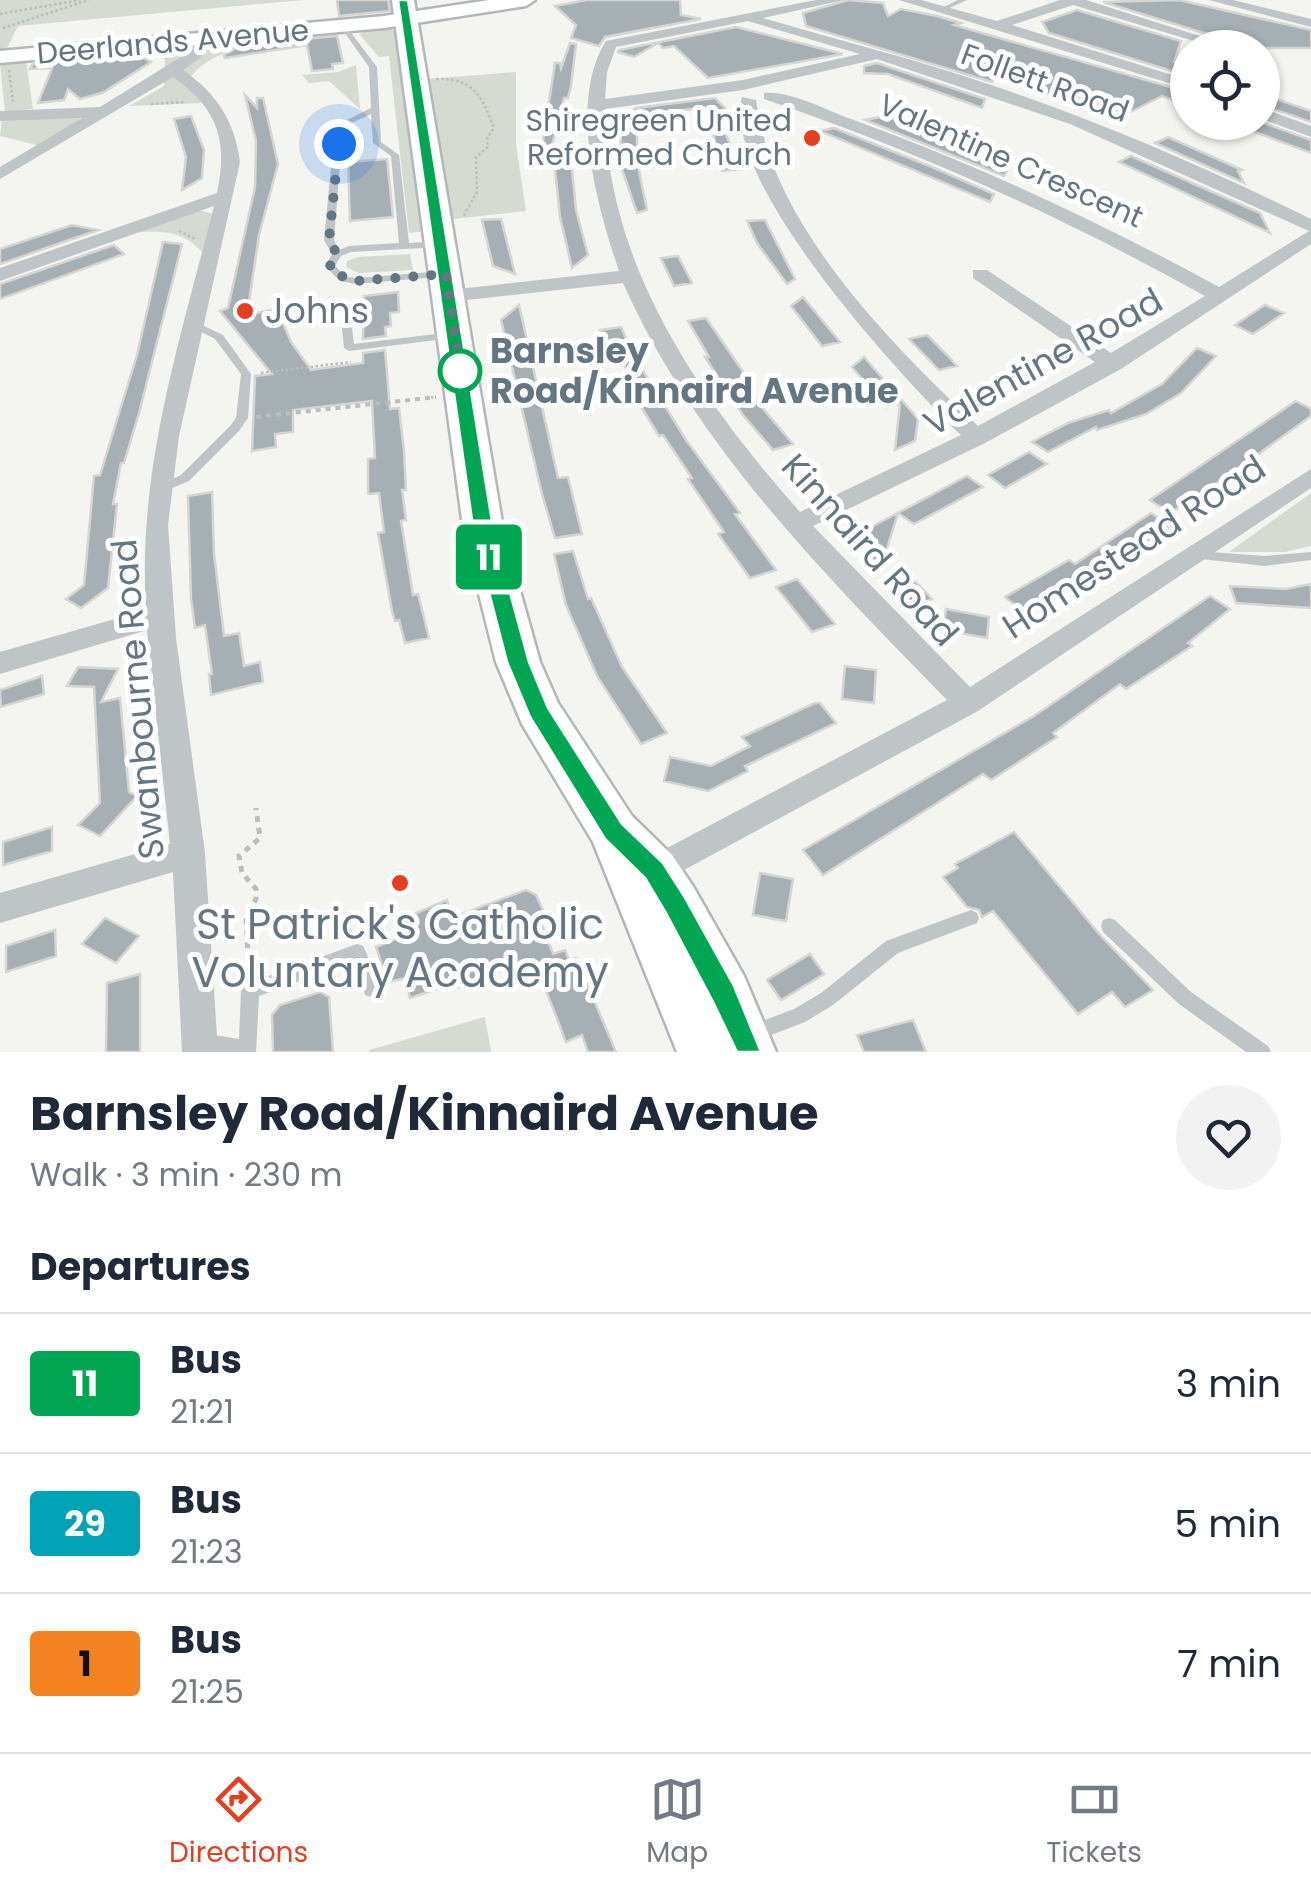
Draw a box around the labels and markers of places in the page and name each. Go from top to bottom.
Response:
place label: Shiregreen United Reformed Church [526,99,792,176]
marker: Shiregreen United Reformed Church [801,127,823,149]
place label: Johns [265,286,369,335]
marker: Johns [234,300,256,322]
place label: Barnsley Road/Kinnaird Avenue [490,326,899,415]
marker: Barnsley Road/Kinnaird Avenue [439,350,481,392]
marker: St Patrick's Catholic Voluntary Academy [389,872,411,894]
place label: St Patrick's Catholic Voluntary Academy [191,895,609,1002]

